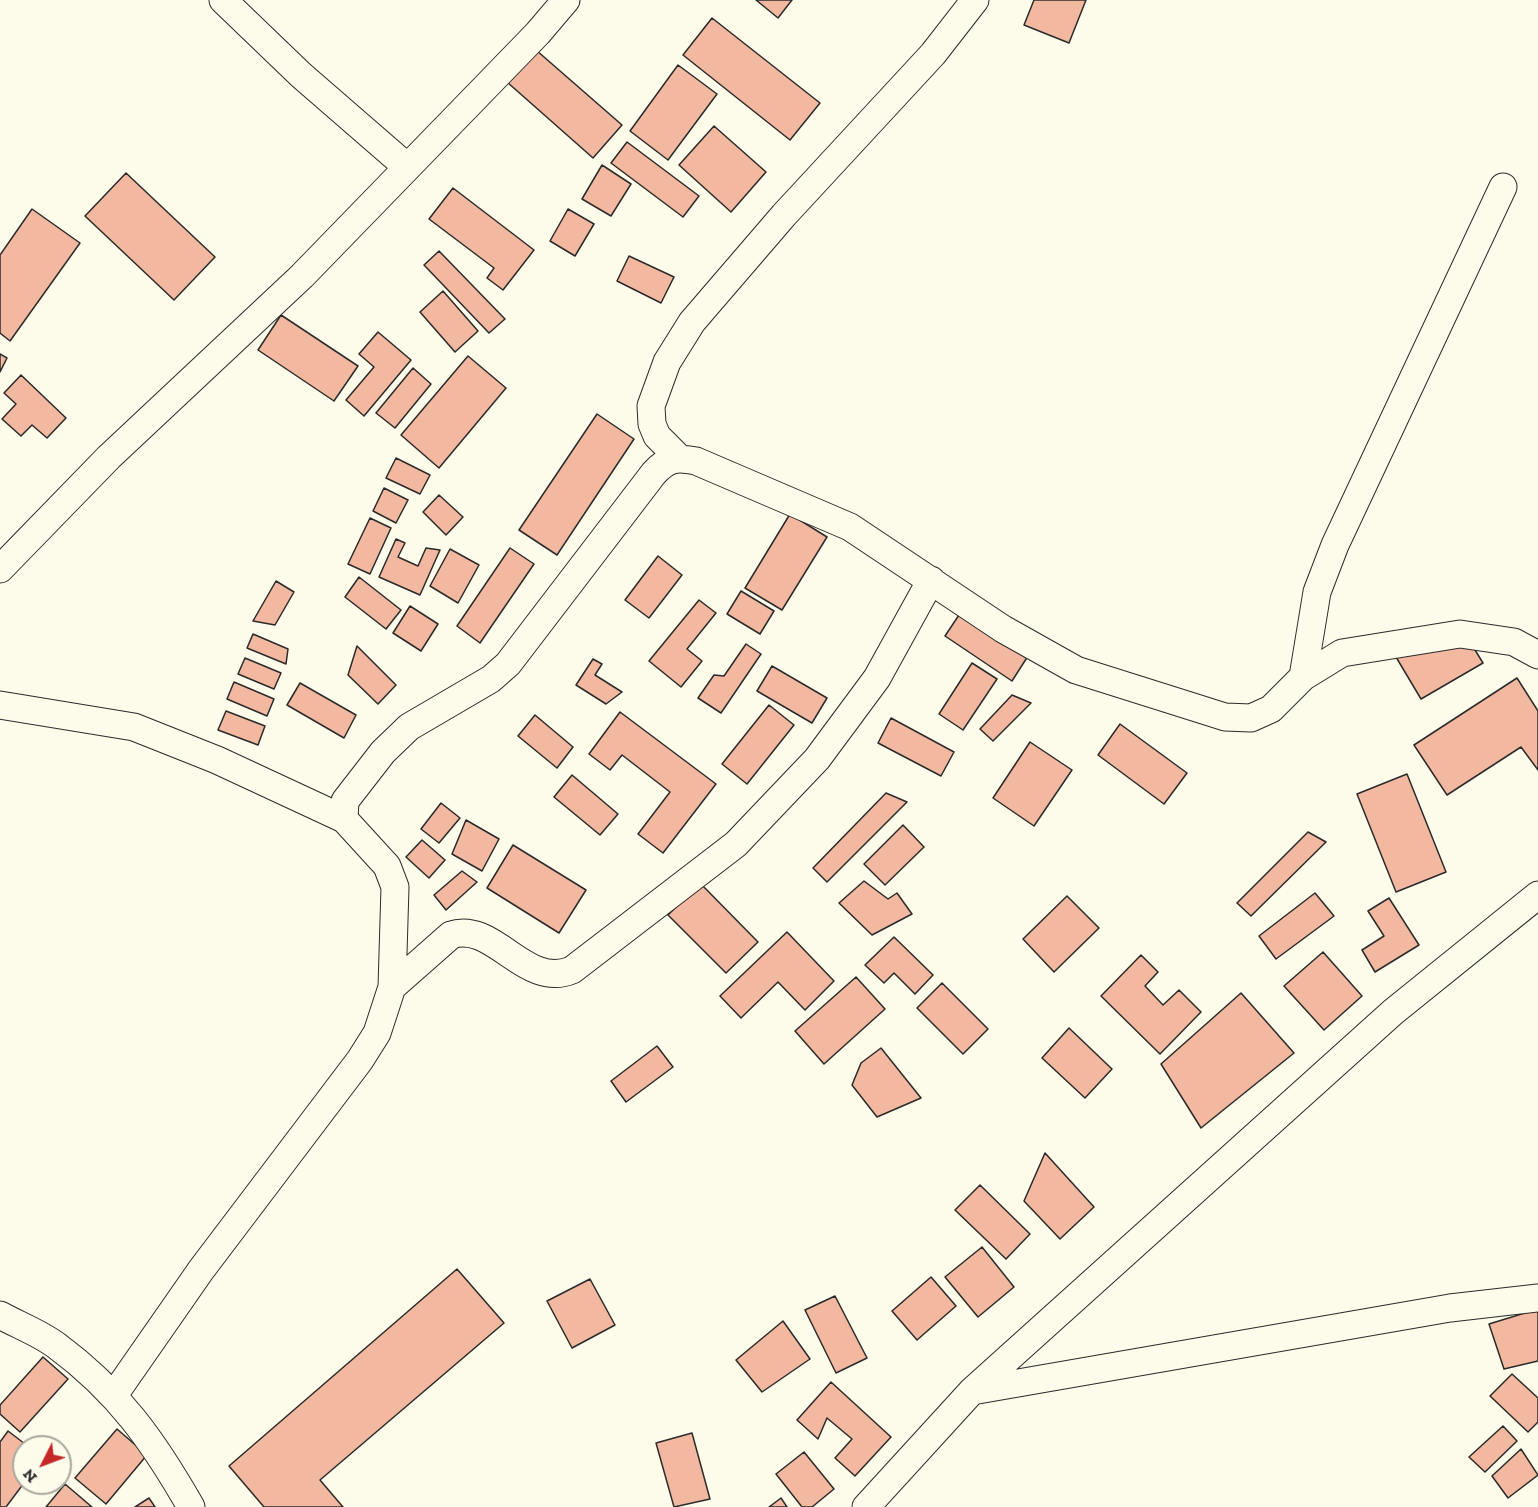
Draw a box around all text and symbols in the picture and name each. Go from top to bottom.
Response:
north arrow [12,1435,72,1495]
text: N [19,1465,41,1487]

